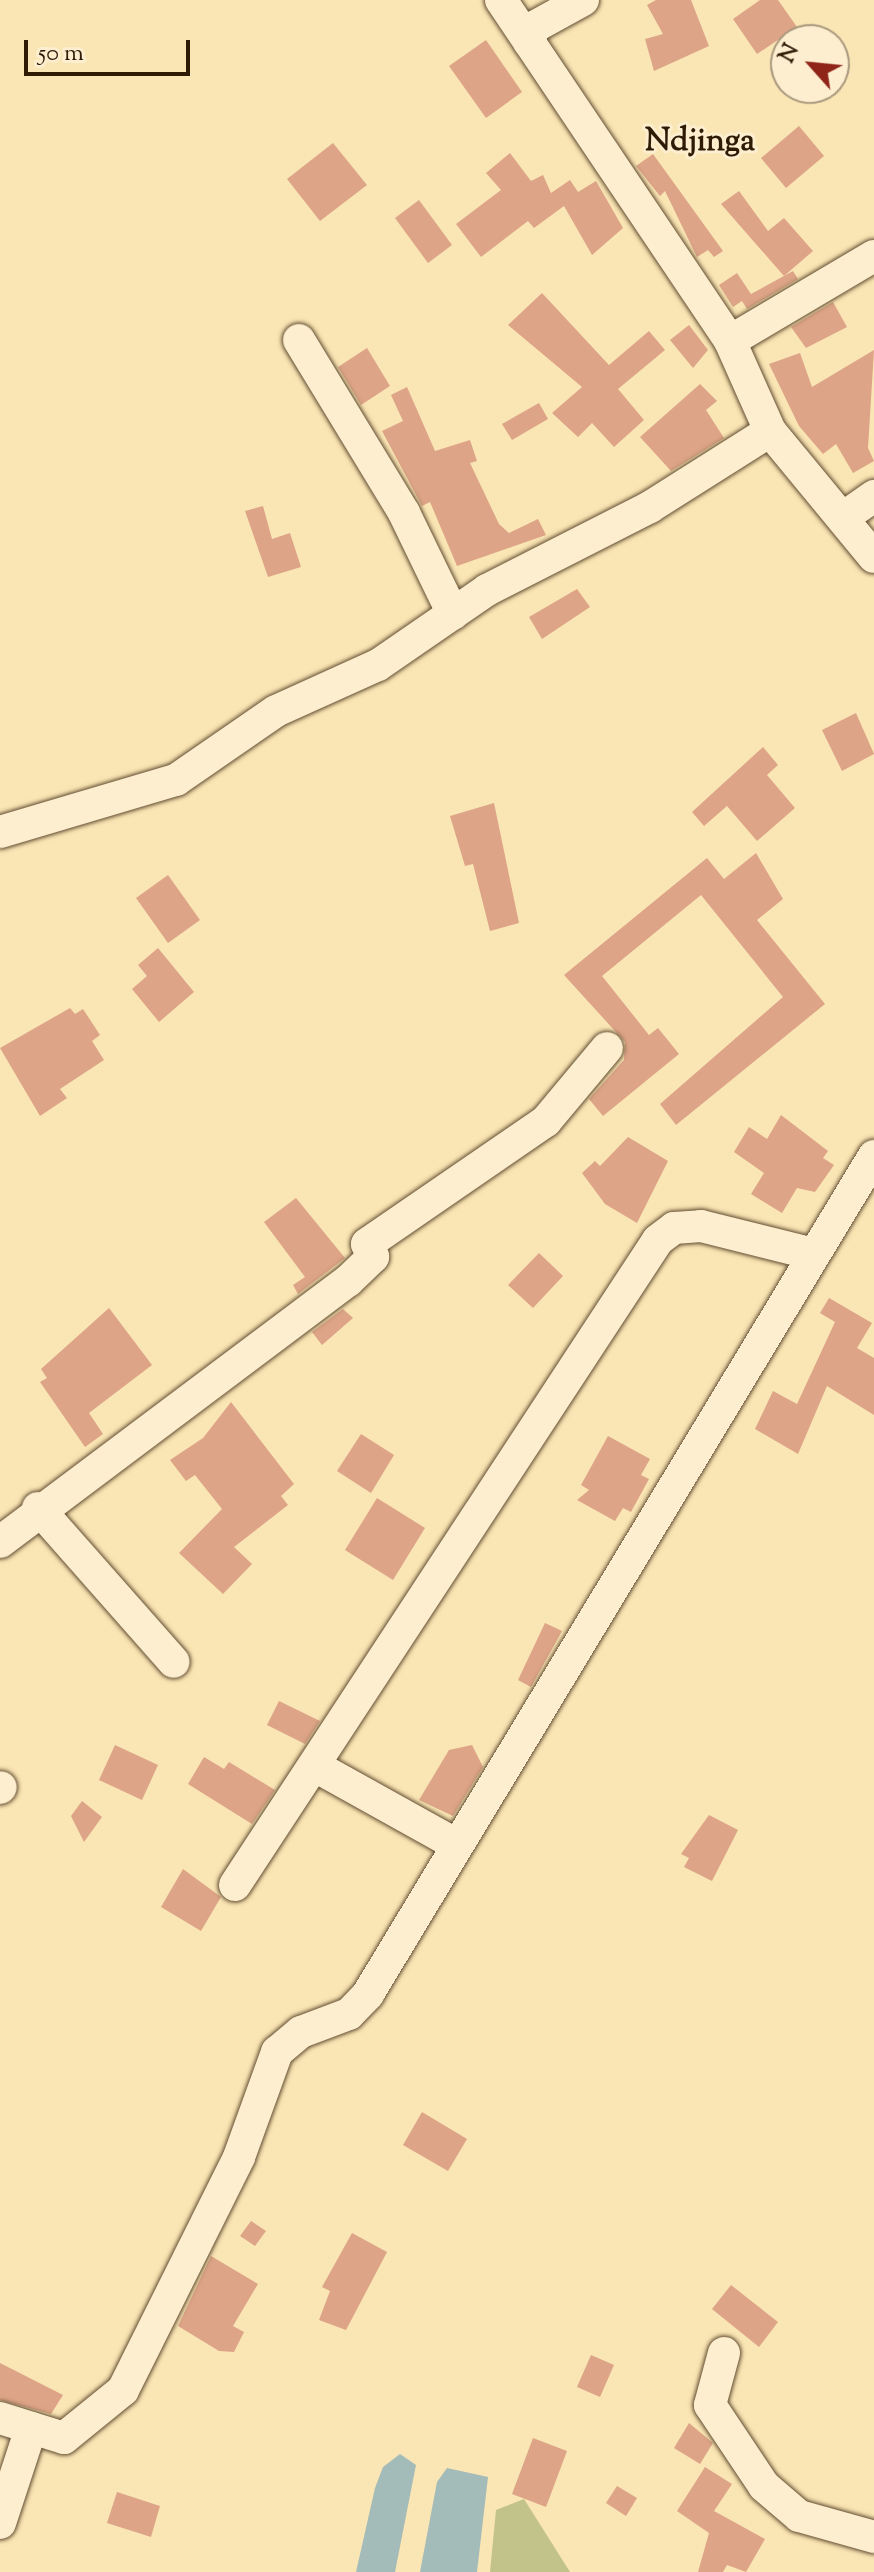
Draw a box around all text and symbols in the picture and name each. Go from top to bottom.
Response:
scale bar [28,24,194,74]
north arrow [770,24,850,104]
text: 50 m [38,37,84,71]
text: N [772,39,809,69]
district label: Ndjinga [645,123,755,161]

